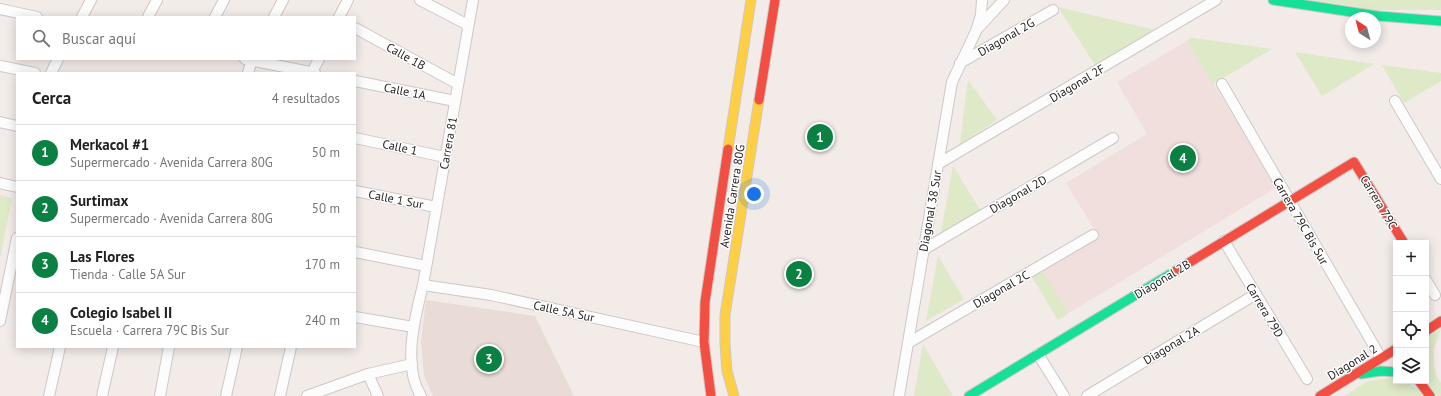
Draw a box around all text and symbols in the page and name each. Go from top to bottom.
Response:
north arrow [1345,12,1381,48]
street label: Diagonal 2G [975,15,1037,59]
search box [16,16,356,60]
icon: search [30,27,52,49]
text: Buscar aquí [62,29,136,48]
street label: Calle 1B [384,39,428,73]
street label: Diagonal 2F [1047,61,1107,105]
street label: Calle 1A [383,80,427,102]
text: Cerca [32,87,71,109]
text: 4 resultados [272,90,340,107]
street label: Carrera 81 [436,116,460,170]
pin: 1 [807,122,833,152]
text: Merkacol #1 [70,135,149,154]
street label: Calle 1 [381,136,419,158]
street label: Avenida Carrera 80G [716,143,748,249]
pin: 4 [1170,143,1196,173]
text: 1 [41,144,49,161]
text: 50 m [312,144,340,161]
text: Supermercado · Avenida Carrera 80G [70,154,273,171]
street label: Diagonal 38 Sur [915,169,945,253]
street label: Diagonal 2D [987,172,1049,216]
street label: Carrera 79C [1357,172,1401,232]
street label: Carrera 79C Bis Sur [1270,175,1332,267]
your location [744,184,764,204]
street label: Calle 1 Sur [367,186,425,212]
text: Surtimax [70,191,128,210]
text: 2 [41,200,49,217]
text: 50 m [312,200,340,217]
text: Supermercado · Avenida Carrera 80G [70,210,273,227]
map controls [1393,240,1429,384]
button: + [1393,240,1429,276]
text: Las Flores [70,247,135,266]
text: 3 [41,256,49,273]
text: 170 m [305,256,340,273]
street label: Diagonal 2B [1131,256,1193,302]
pin: 2 [786,259,812,289]
text: Tienda · Calle 5A Sur [70,266,186,283]
street label: Diagonal 2C [970,267,1032,311]
button: − [1393,276,1429,312]
street label: Carrera 79D [1243,280,1287,340]
street label: Calle 5A Sur [532,297,596,325]
text: Colegio Isabel II [70,303,172,322]
text: 4 [41,312,49,329]
text: 240 m [305,312,340,329]
button: locate [1393,312,1429,348]
text: Escuela · Carrera 79C Bis Sur [70,322,229,339]
street label: Diagonal 2A [1140,322,1202,368]
street label: Diagonal 2 [1324,341,1380,383]
pin: 3 [476,344,502,374]
button: layers [1393,348,1429,384]

